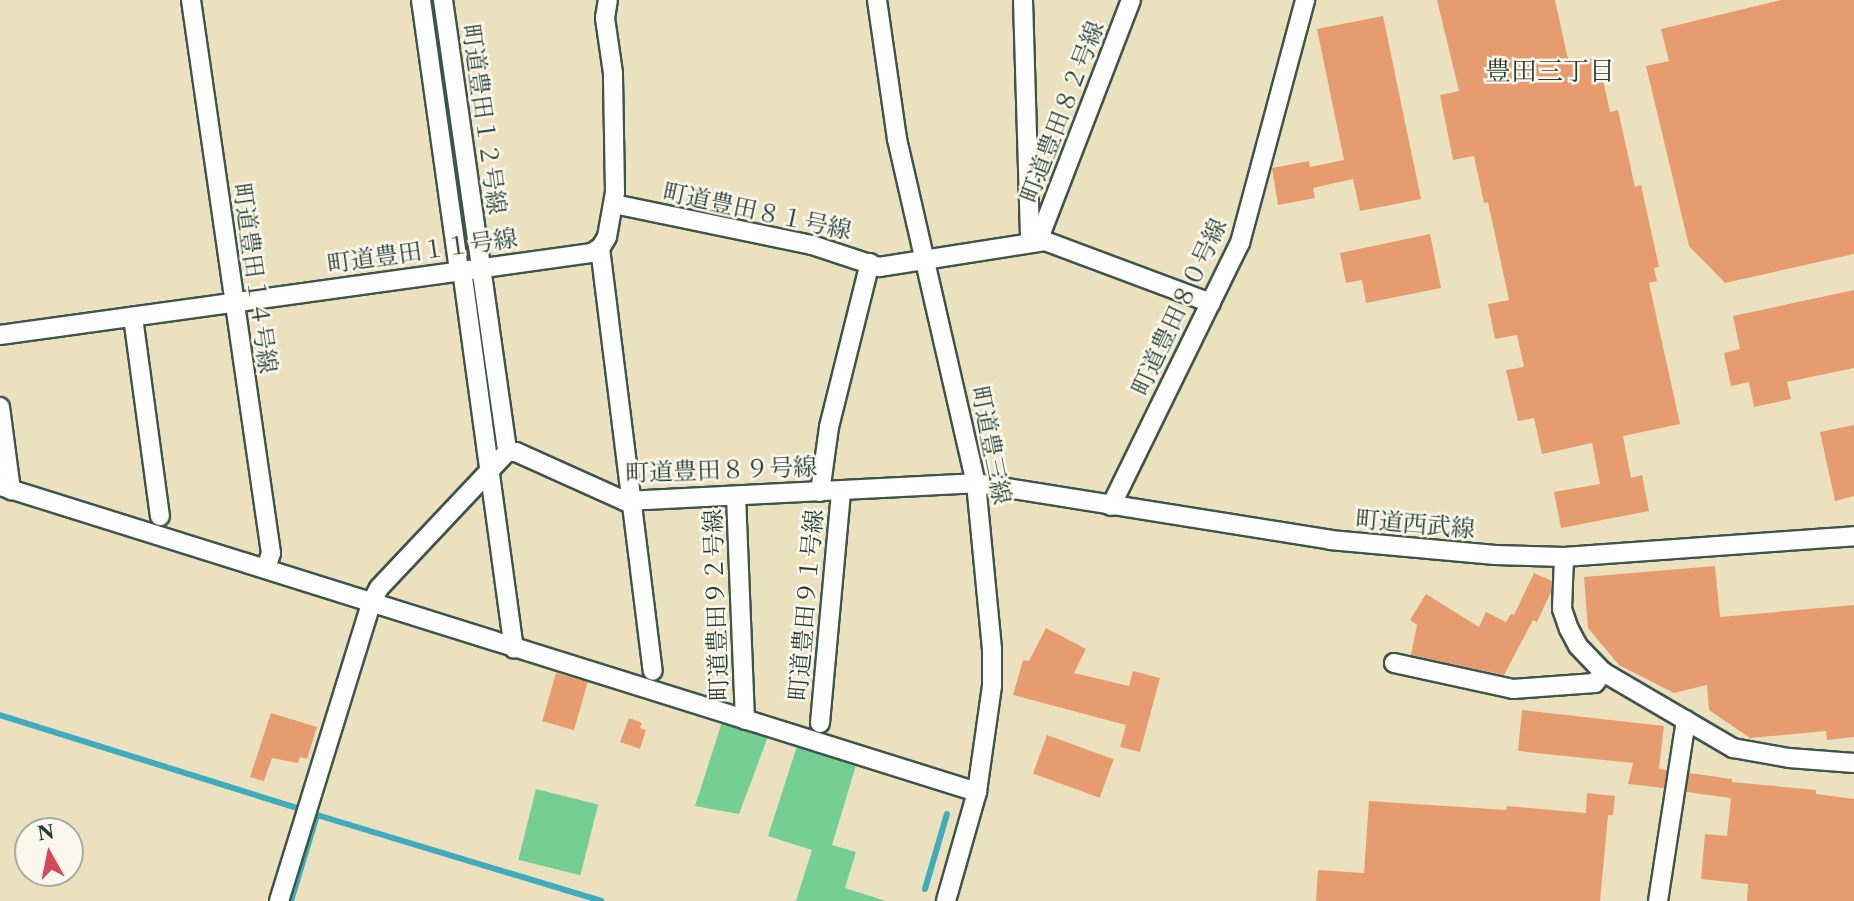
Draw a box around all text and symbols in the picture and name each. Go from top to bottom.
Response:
street label: 町道豊田８２号線 [1014,17,1110,207]
street label: 町道豊田１２号線 [456,22,512,216]
district label: 豊田三丁目 [1485,56,1615,88]
street label: 町道豊田８１号線 [660,177,854,245]
street label: 町道豊田１４号線 [227,181,283,375]
street label: 町道豊田８０号線 [1125,214,1233,400]
street label: 町道豊田１１号線 [325,223,519,279]
street label: 町道豊三線 [965,383,1017,507]
street label: 町道豊田８９号線 [625,452,817,488]
street label: 町道西武線 [1354,504,1476,544]
street label: 町道豊田９１号線 [783,508,829,702]
street label: 町道豊田９２号線 [698,509,734,701]
north arrow [14,817,84,887]
text: N [36,820,56,845]

